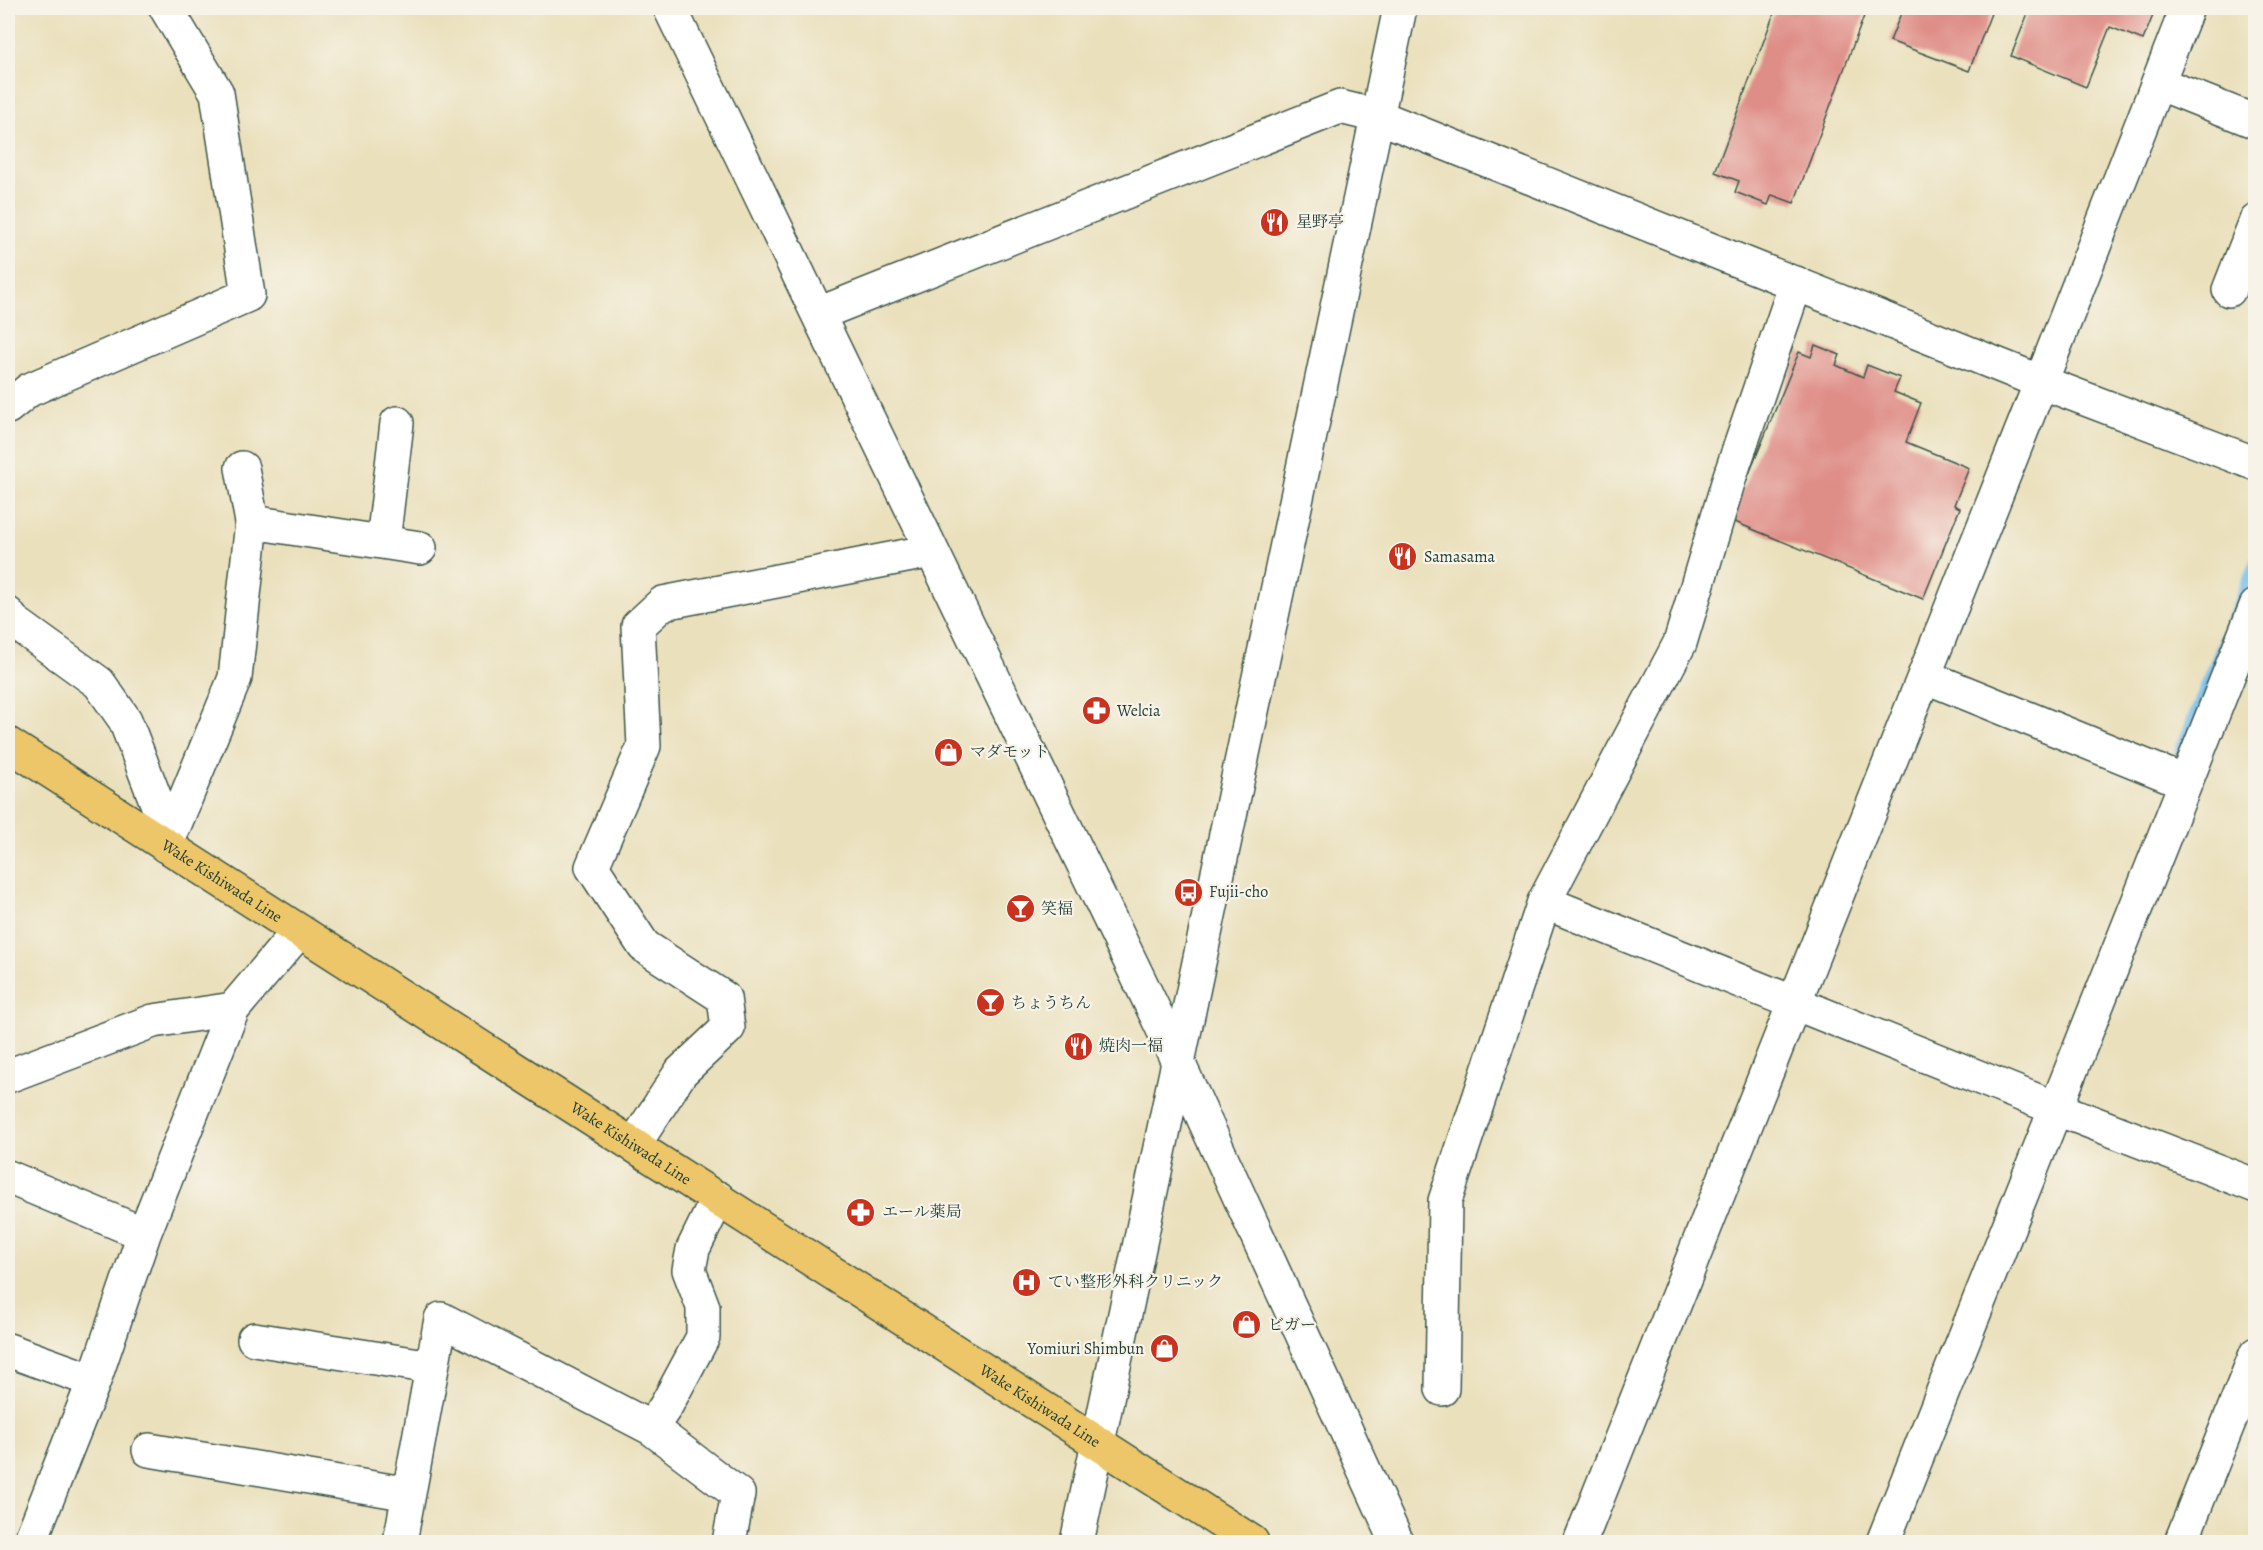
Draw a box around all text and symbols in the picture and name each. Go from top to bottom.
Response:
restaurant icon: 星野亭 [1259,206,1291,238]
place label: 星野亭 [1296,211,1344,233]
restaurant icon: Samasama [1387,541,1419,573]
place label: Samasama [1424,546,1496,568]
pharmacy icon: Welcia [1080,695,1112,727]
place label: Welcia [1116,700,1161,722]
shop icon: マダモット [933,736,965,768]
place label: マダモット [970,741,1050,763]
street label: Wake Kishiwada Line [156,834,286,928]
bus stop icon: Fujii-cho [1172,876,1204,908]
place label: Fujii-cho [1209,881,1268,903]
bar icon: 笑福 [1004,893,1036,925]
place label: 笑福 [1041,898,1073,920]
bar icon: ちょうちん [974,987,1006,1019]
place label: ちょうちん [1011,992,1091,1014]
restaurant icon: 焼肉一福 [1062,1030,1094,1062]
place label: 焼肉一福 [1099,1035,1163,1057]
street label: Wake Kishiwada Line [565,1096,696,1190]
pharmacy icon: エール薬局 [845,1196,877,1228]
place label: エール薬局 [882,1201,962,1223]
hospital icon: てい整形外科クリニック [1011,1266,1043,1298]
place label: てい整形外科クリニック [1048,1271,1223,1293]
shop icon: ビガー [1231,1309,1263,1341]
place label: ビガー [1268,1314,1316,1336]
shop icon: Yomiuri Shimbun [1149,1333,1181,1365]
place label: Yomiuri Shimbun [1027,1338,1144,1360]
street label: Wake Kishiwada Line [974,1359,1105,1453]

